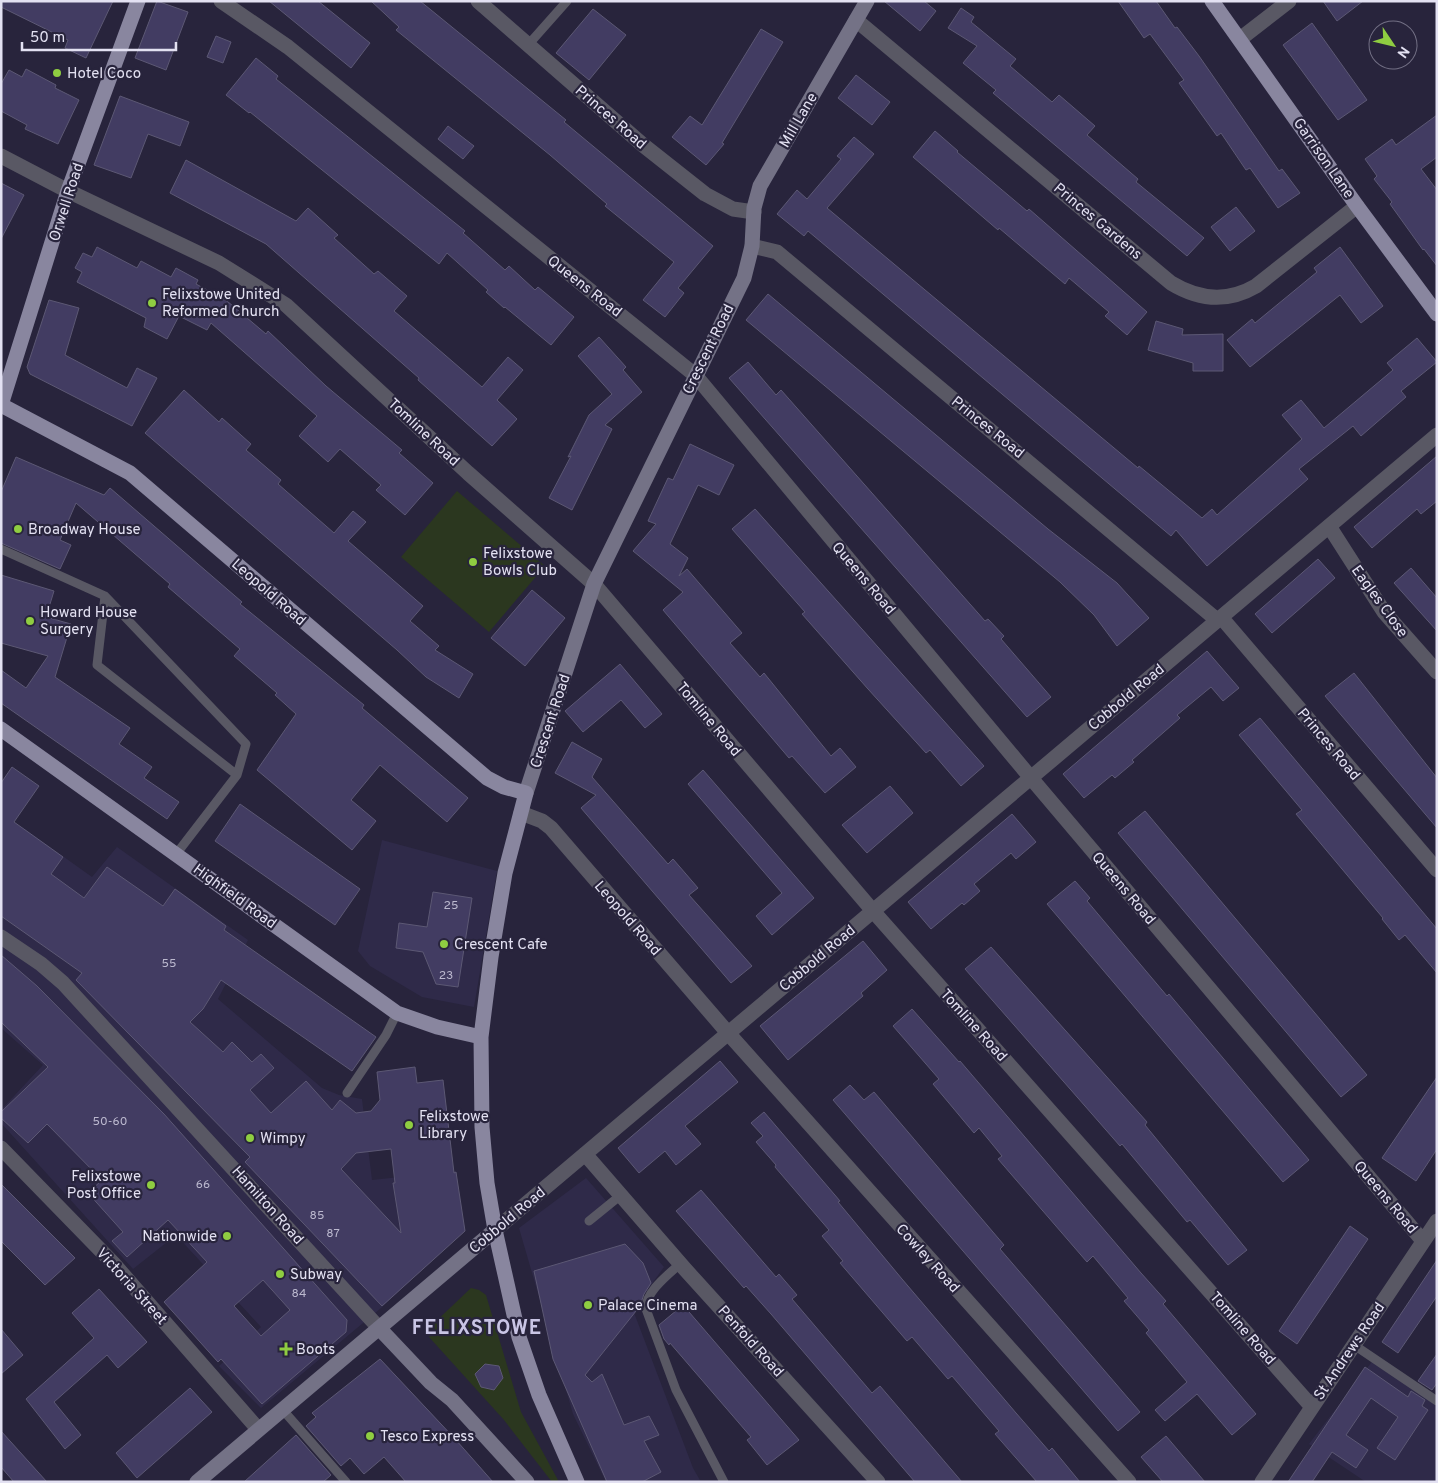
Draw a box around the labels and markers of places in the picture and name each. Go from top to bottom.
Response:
place label: Hotel Coco [67,65,141,84]
marker: Hotel Coco [51,67,63,79]
place label: Felixstowe United Reformed Church [162,286,280,322]
marker: Felixstowe United Reformed Church [146,297,158,309]
place label: Broadway House [28,521,141,540]
marker: Broadway House [12,523,24,535]
place label: Felixstowe Bowls Club [483,545,557,581]
marker: Felixstowe Bowls Club [467,556,479,568]
place label: Howard House Surgery [40,604,137,640]
marker: Howard House Surgery [24,615,36,627]
place label: Crescent Cafe [454,936,548,955]
marker: Crescent Cafe [438,938,450,950]
place label: Felixstowe Library [419,1108,489,1144]
marker: Felixstowe Library [403,1119,415,1131]
place label: Wimpy [260,1130,306,1149]
marker: Wimpy [244,1132,256,1144]
place label: Felixstowe Post Office [67,1168,141,1204]
marker: Felixstowe Post Office [145,1179,157,1191]
place label: Nationwide [142,1228,217,1247]
marker: Nationwide [221,1230,233,1242]
place label: Subway [290,1266,342,1285]
marker: Subway [274,1268,286,1280]
place label: Palace Cinema [598,1297,697,1316]
marker: Palace Cinema [582,1299,594,1311]
place label: Boots [296,1341,335,1360]
marker: Boots [280,1343,292,1355]
place label: Tesco Express [380,1428,474,1447]
marker: Tesco Express [364,1430,376,1442]

